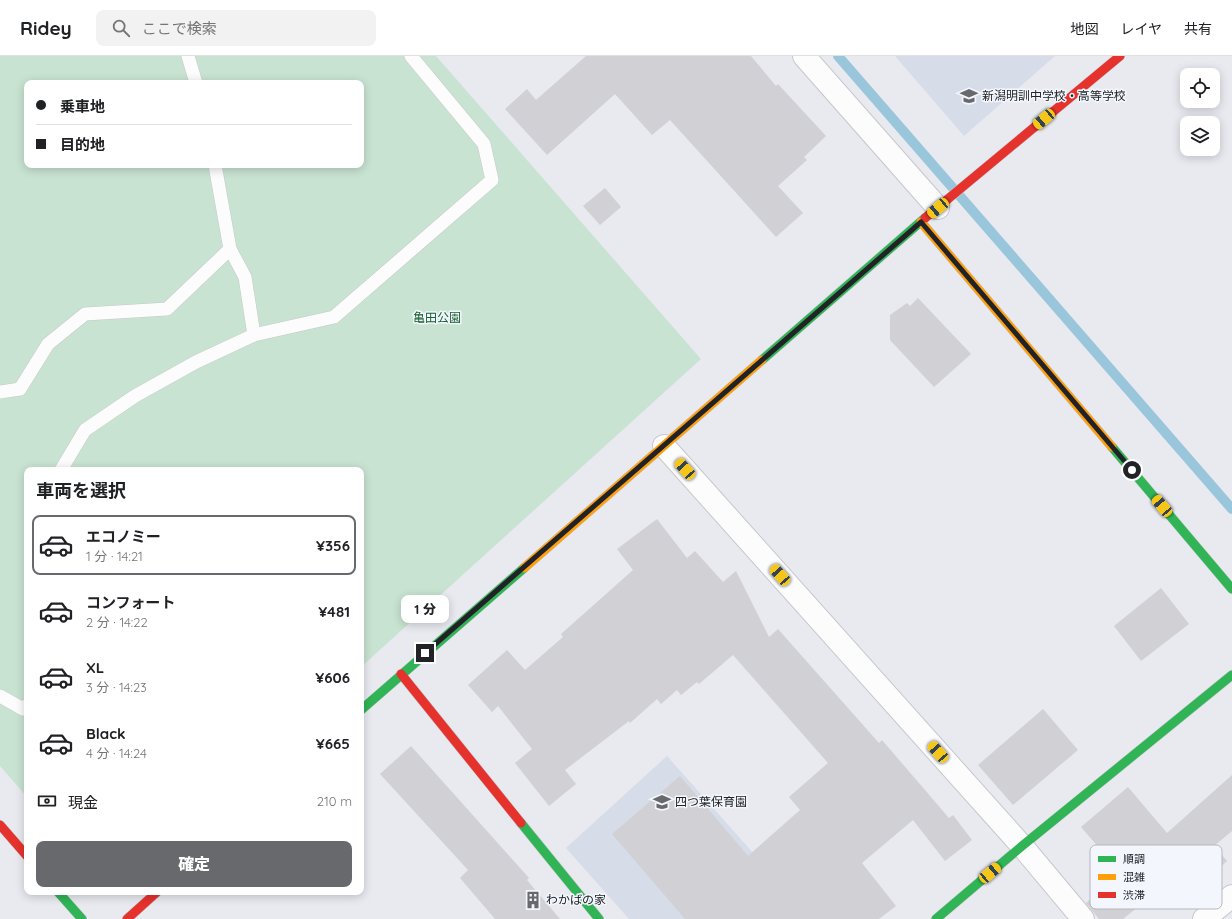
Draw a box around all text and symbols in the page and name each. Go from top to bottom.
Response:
search box [96,10,376,46]
text: Ridey [20,16,72,40]
icon: search [110,17,132,39]
text: ここで検索 [142,19,217,38]
text: 地図 [1070,20,1098,38]
text: レイヤ [1120,20,1162,38]
text: 共有 [1184,20,1212,38]
map controls [1180,68,1220,156]
button: locate [1180,68,1220,108]
school or university icon: 新潟明訓中学校・高等学校 [959,86,979,106]
place label: 新潟明訓中学校・高等学校 [982,88,1126,103]
text: 乗車地 [60,97,105,116]
car [1031,107,1057,131]
button: layers [1180,116,1220,156]
text: 目的地 [60,135,105,154]
car [925,196,951,220]
park label: 亀田公園 [413,310,461,325]
car [673,456,697,482]
route start [1123,461,1141,479]
text: 車両を選択 [36,479,126,502]
car [1150,493,1174,519]
icon: car [38,527,74,563]
text: エコノミー [86,527,161,546]
text: ¥356 [316,536,350,555]
text: 1 分 · 14:21 [86,548,143,564]
car [768,562,792,588]
icon: car [38,593,74,629]
text: コンフォート [86,593,176,612]
callout: 1 分 [401,595,449,623]
text: 1 分 [414,601,436,617]
text: ¥481 [318,602,350,621]
text: 2 分 · 14:22 [86,614,148,630]
route end [416,644,434,662]
text: XL [86,658,104,677]
icon: car [38,659,74,695]
text: ¥606 [315,668,350,687]
text: 3 分 · 14:23 [86,679,147,695]
text: Black [86,724,126,743]
icon: car [38,725,74,761]
text: ¥665 [316,734,350,753]
car [926,739,950,765]
text: 4 分 · 14:24 [86,745,147,761]
icon: cash [36,790,58,812]
school or university icon: 四つ葉保育園 [652,792,672,812]
text: 現金 [68,793,98,812]
text: 210 m [317,793,352,809]
place label: 四つ葉保育園 [675,794,747,809]
button: 確定 [36,841,352,887]
legend [1090,845,1222,909]
text: 順調 [1123,852,1145,866]
car [977,861,1003,885]
text: 混雑 [1123,870,1145,884]
text: 渋滞 [1123,888,1145,902]
building icon: わかばの家 [523,890,543,910]
place label: わかばの家 [546,892,606,907]

